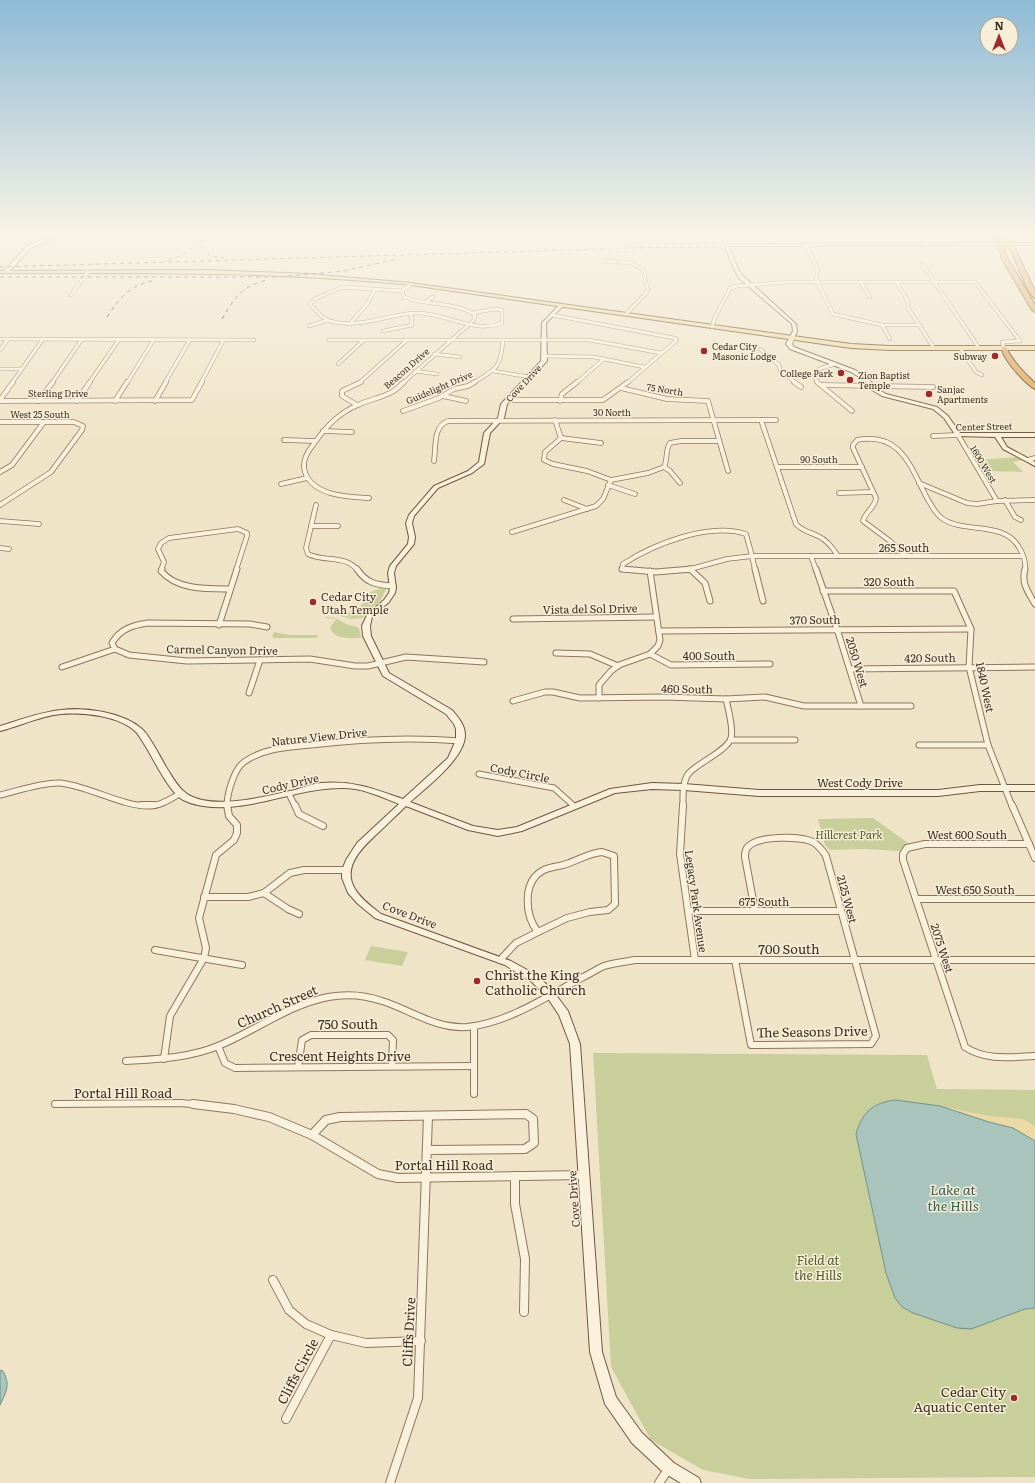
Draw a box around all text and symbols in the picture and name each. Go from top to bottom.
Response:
north arrow [979,16,1019,56]
text: N [994,17,1004,33]
place label: Cedar City Masonic Lodge [712,339,776,363]
street label: Beacon Drive [380,344,432,392]
marker: Cedar City Masonic Lodge [699,346,709,356]
place label: Subway [954,349,988,363]
marker: Subway [990,351,1000,361]
street label: Cove Drive [502,361,544,405]
place label: College Park [780,366,834,380]
street label: Guidelight Drive [404,367,475,407]
marker: College Park [836,368,846,378]
place label: Zion Baptist Temple [858,368,911,392]
marker: Zion Baptist Temple [845,375,855,385]
street label: 75 North [646,379,684,399]
place label: Sanjac Apartments [937,382,988,406]
street label: Sterling Drive [28,386,88,400]
marker: Sanjac Apartments [924,389,934,399]
street label: 30 North [593,405,631,419]
street label: West 25 South [10,407,70,421]
street label: Center Street [956,419,1013,433]
street label: 1600 West [967,442,1001,486]
street label: 90 South [800,452,838,466]
street label: 265 South [879,539,929,555]
street label: 320 South [863,573,915,589]
place label: Cedar City Utah Temple [321,588,389,617]
marker: Cedar City Utah Temple [308,597,318,607]
street label: Vista del Sol Drive [543,599,638,617]
street label: 370 South [789,611,841,627]
street label: 2050 West [843,635,873,690]
street label: Carmel Canyon Drive [166,640,278,658]
street label: 400 South [683,647,735,663]
street label: 420 South [904,649,956,665]
street label: 1840 West [973,660,999,714]
street label: 460 South [661,680,713,696]
street label: Nature View Drive [270,723,368,749]
street label: Cody Circle [489,758,551,786]
street label: Cody Drive [260,769,320,797]
street label: West Cody Drive [817,774,903,790]
park label: Hillcrest Park [815,826,883,842]
street label: West 600 South [927,826,1007,842]
street label: Legacy Park Avenue [682,849,712,954]
street label: 2125 West [834,873,862,925]
street label: West 650 South [935,881,1015,897]
street label: 675 South [739,893,789,909]
street label: Cove Drive [381,896,440,932]
street label: 2075 West [928,921,959,975]
street label: 700 South [758,939,820,958]
place label: Christ the King Catholic Church [485,965,586,999]
marker: Christ the King Catholic Church [472,976,482,986]
street label: Church Street [234,979,321,1032]
street label: 750 South [318,1014,378,1033]
street label: The Seasons Drive [756,1021,868,1041]
street label: Crescent Heights Drive [269,1046,411,1065]
street label: Portal Hill Road [74,1083,172,1102]
street label: Portal Hill Road [395,1155,493,1174]
street label: Cove Drive [563,1170,583,1228]
water label: Lake at the Hills [927,1179,979,1215]
park label: Field at the Hills [794,1250,842,1284]
street label: Cliffs Drive [397,1297,419,1367]
street label: Cliffs Circle [272,1334,322,1407]
place label: Cedar City Aquatic Center [913,1382,1007,1416]
marker: Cedar City Aquatic Center [1009,1393,1019,1403]

